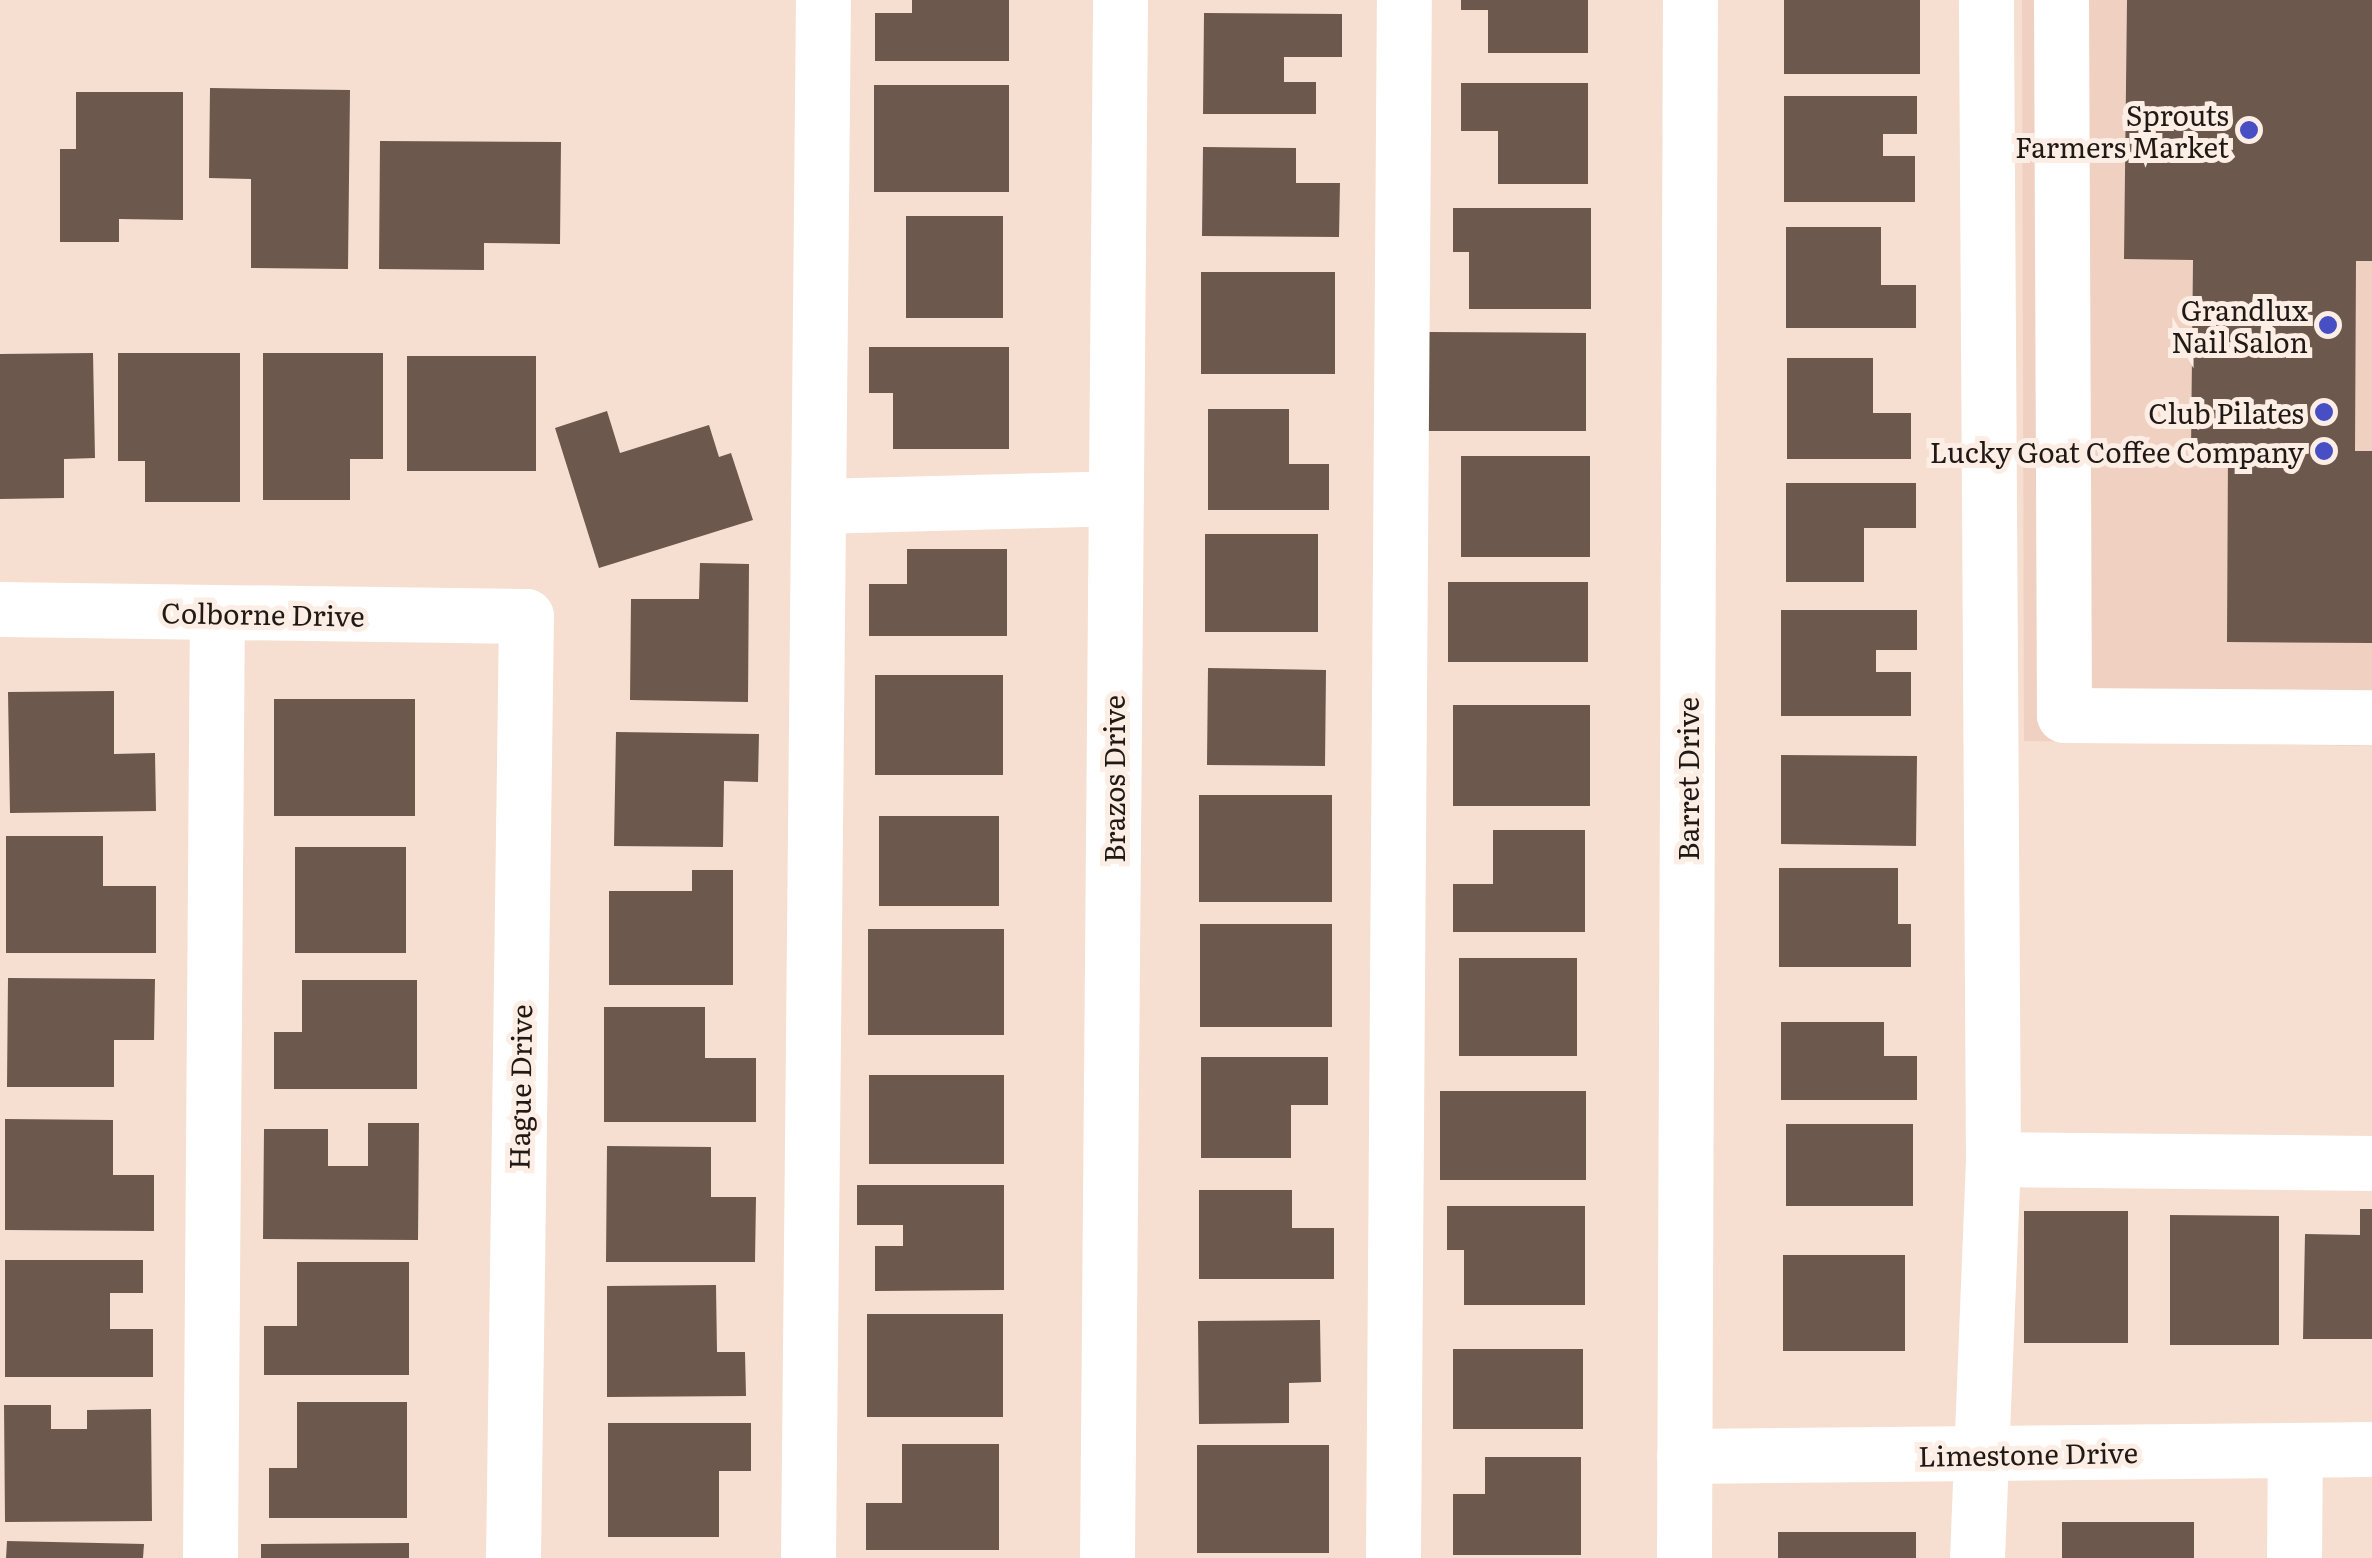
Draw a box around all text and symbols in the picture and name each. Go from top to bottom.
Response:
place label: Sprouts Farmers Market [2015,97,2229,163]
marker: Sprouts Farmers Market [2238,119,2260,141]
place label: Grandlux Nail Salon [2171,292,2308,358]
marker: Grandlux Nail Salon [2317,314,2339,336]
place label: Club Pilates [2148,395,2304,429]
marker: Club Pilates [2313,401,2335,423]
place label: Lucky Goat Coffee Company [1930,434,2304,468]
marker: Lucky Goat Coffee Company [2313,440,2335,462]
street label: Colborne Drive [161,594,365,632]
street label: Brazos Drive [1096,695,1130,863]
street label: Barret Drive [1670,697,1704,861]
street label: Hague Drive [501,1004,537,1170]
street label: Limestone Drive [1918,1434,2138,1472]

